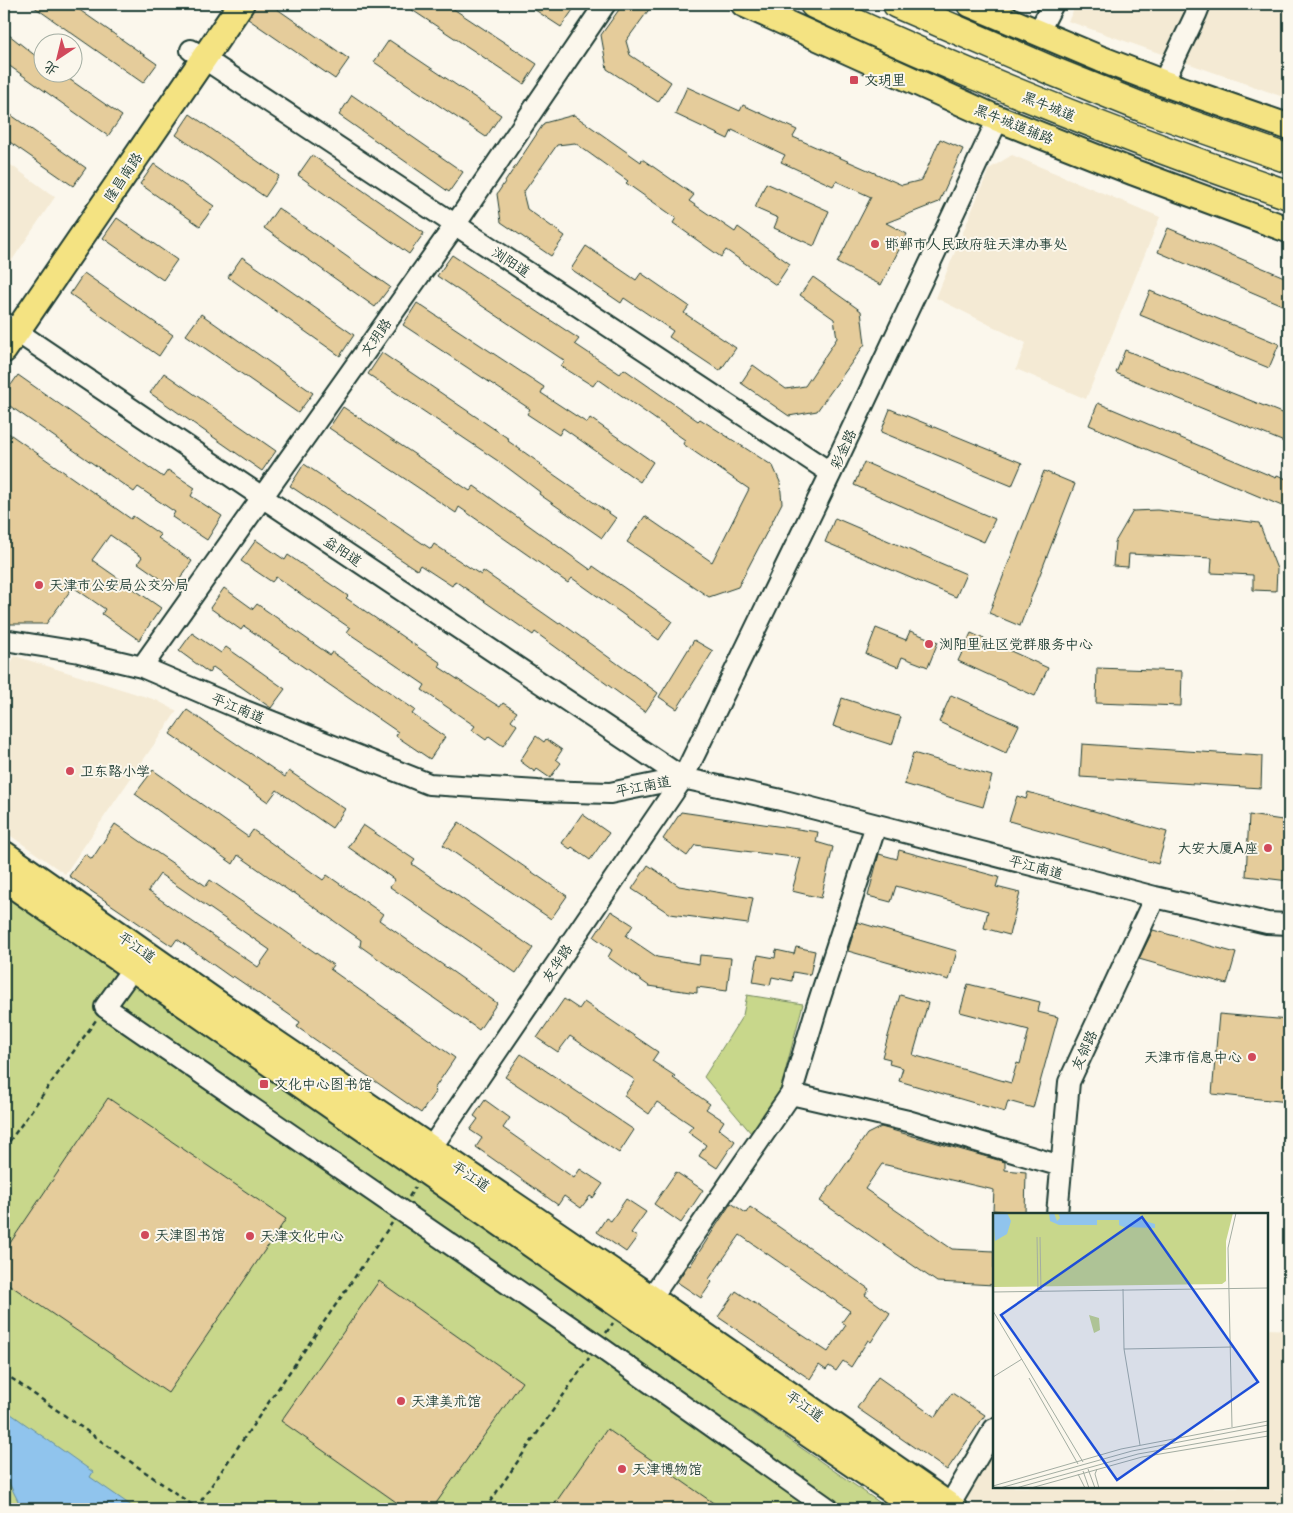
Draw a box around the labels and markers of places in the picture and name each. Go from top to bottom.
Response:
place label: 文玥里 [864,69,906,90]
marker: 文玥里 [848,74,860,86]
place label: 邯郸市人民政府驻天津办事处 [885,233,1067,254]
marker: 邯郸市人民政府驻天津办事处 [869,238,881,250]
place label: 天津市公安局公交分局 [49,574,189,595]
marker: 天津市公安局公交分局 [33,579,45,591]
place label: 浏阳里社区党群服务中心 [939,633,1093,654]
marker: 浏阳里社区党群服务中心 [923,638,935,650]
place label: 卫东路小学 [80,760,150,781]
marker: 卫东路小学 [64,765,76,777]
place label: 大安大厦A座 [1177,837,1258,858]
marker: 大安大厦A座 [1262,842,1274,854]
place label: 天津市信息中心 [1144,1046,1242,1067]
marker: 天津市信息中心 [1246,1051,1258,1063]
place label: 文化中心图书馆 [274,1073,372,1094]
marker: 文化中心图书馆 [258,1078,270,1090]
place label: 天津图书馆 [155,1224,225,1245]
place label: 天津文化中心 [260,1225,344,1246]
marker: 天津图书馆 [139,1229,151,1241]
marker: 天津文化中心 [244,1230,256,1242]
place label: 天津美术馆 [411,1390,481,1411]
marker: 天津美术馆 [395,1395,407,1407]
place label: 天津博物馆 [632,1458,702,1479]
marker: 天津博物馆 [616,1463,628,1475]

